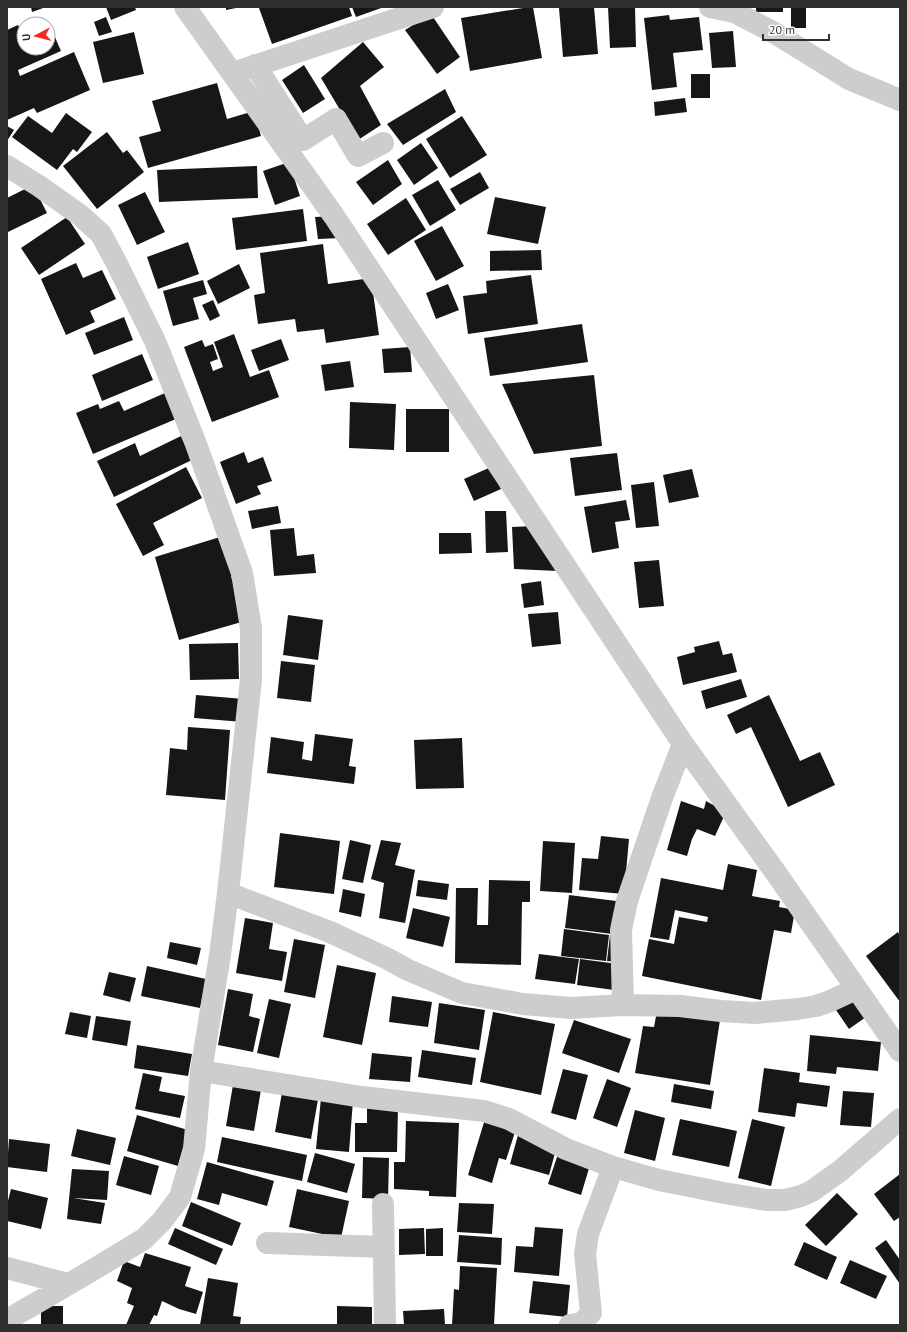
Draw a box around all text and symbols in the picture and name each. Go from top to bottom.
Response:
north arrow [16,16,56,56]
scale bar [763,16,829,42]
text: 20 m [769,22,795,37]
text: U [19,33,33,41]

